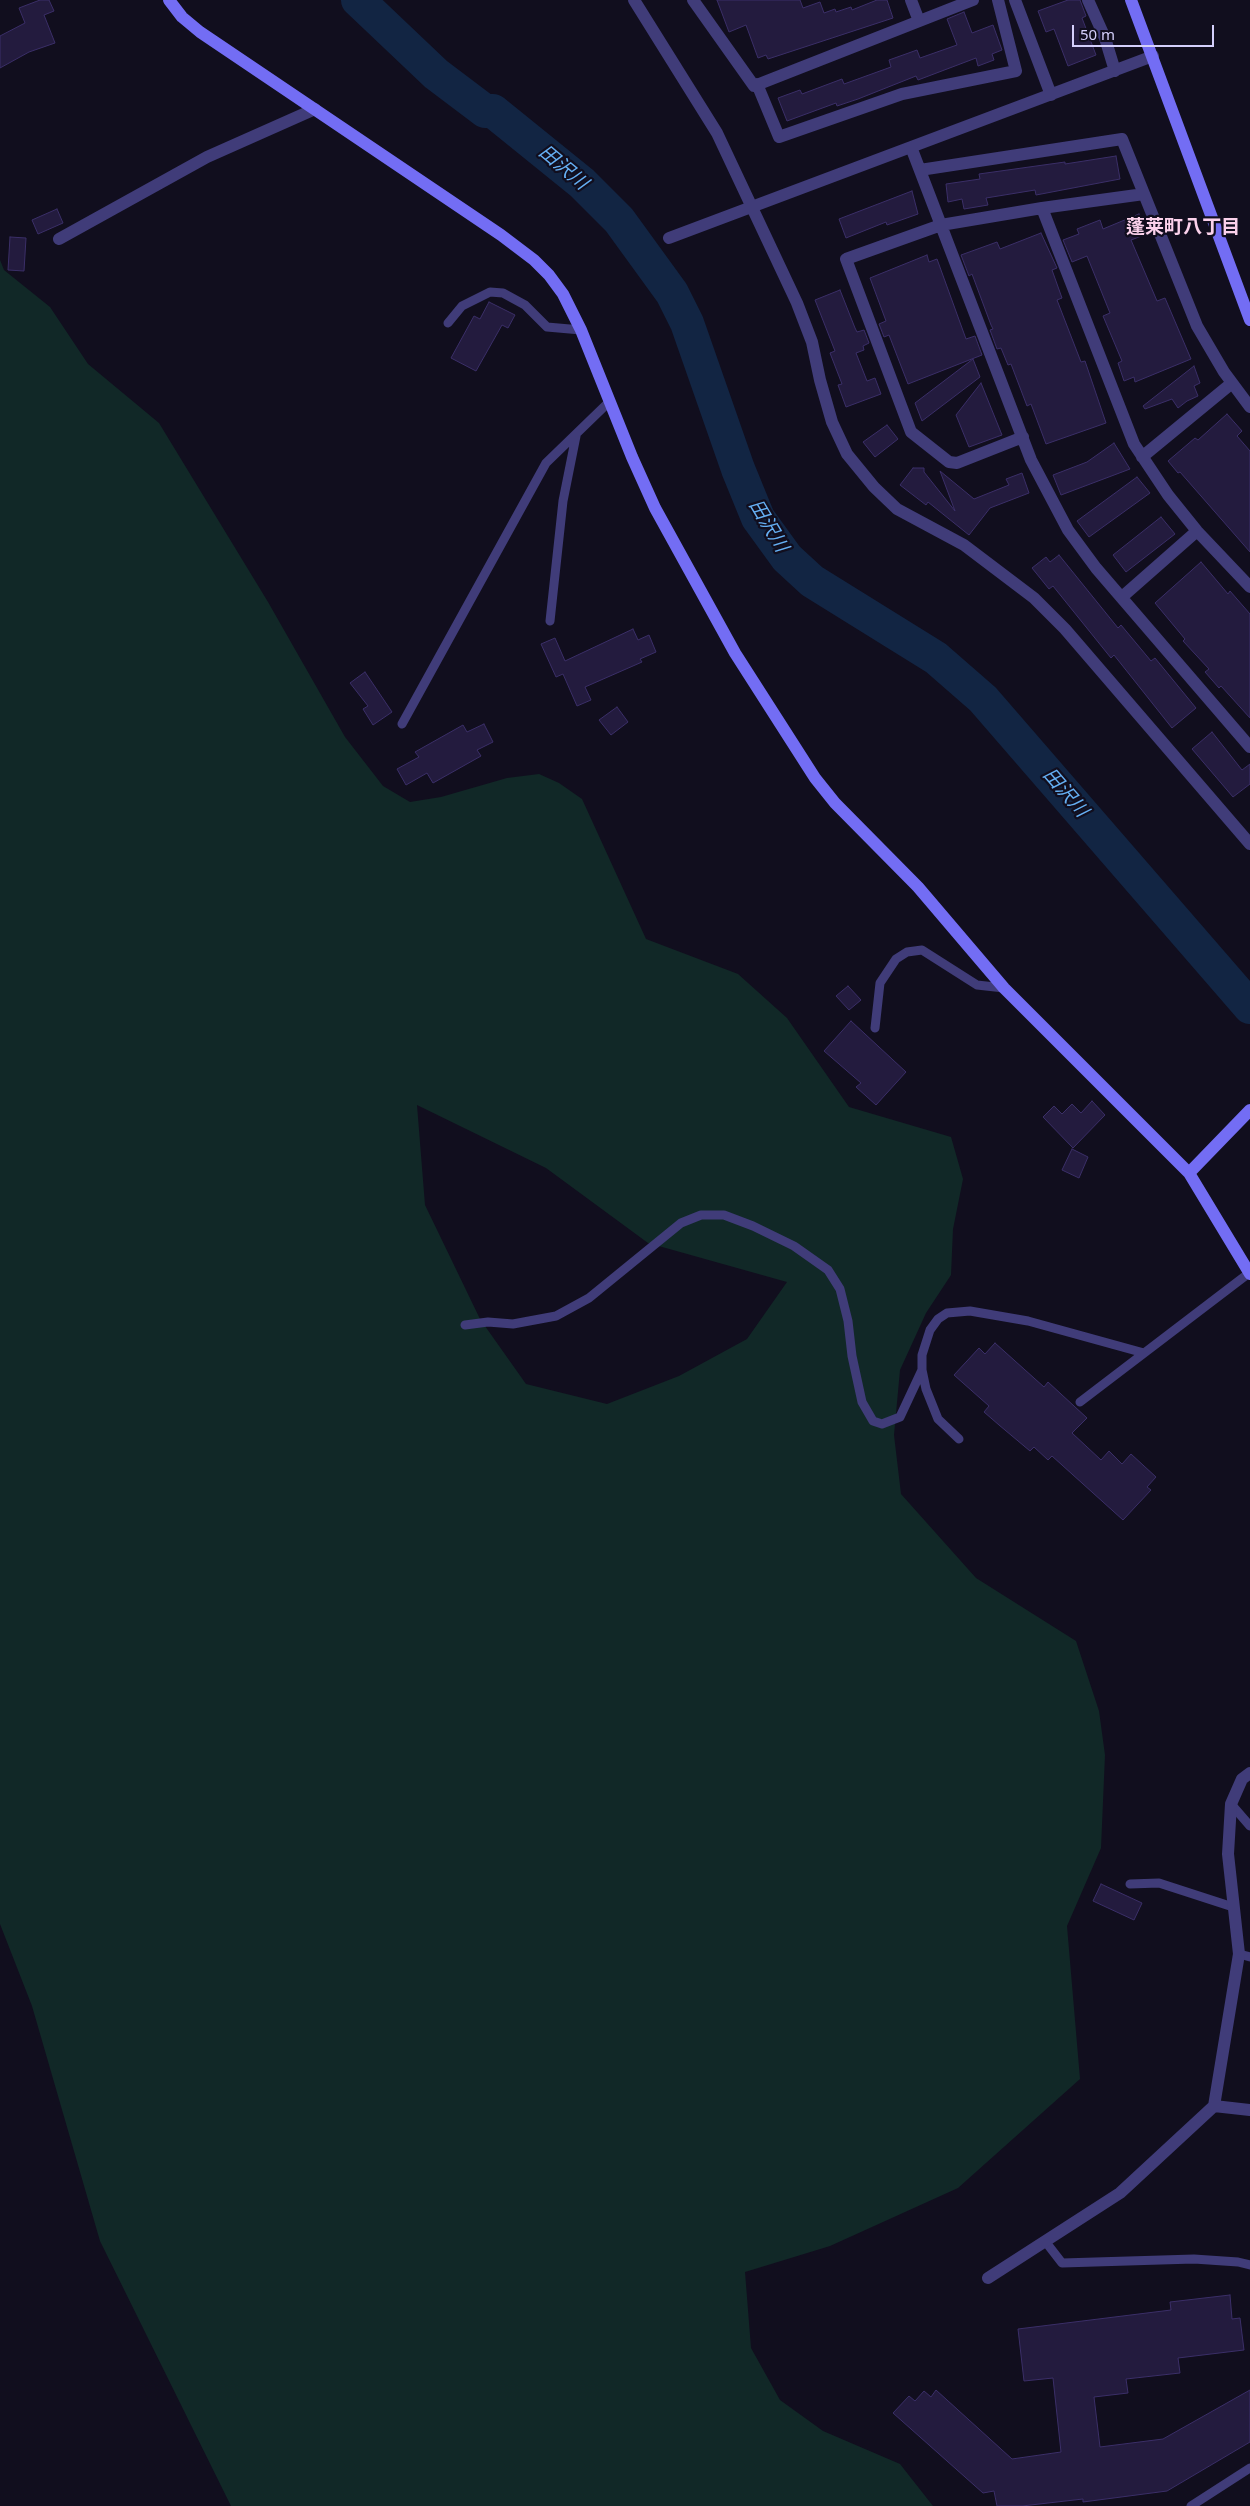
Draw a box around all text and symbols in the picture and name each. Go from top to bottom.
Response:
scale bar [1075,15,1218,47]
text: 50 m [1080,24,1115,44]
water label: 田沢川 [534,141,592,195]
district label: 蓬莱町八丁目 [1126,217,1240,239]
water label: 田沢川 [744,496,792,556]
water label: 田沢川 [1038,764,1092,822]

